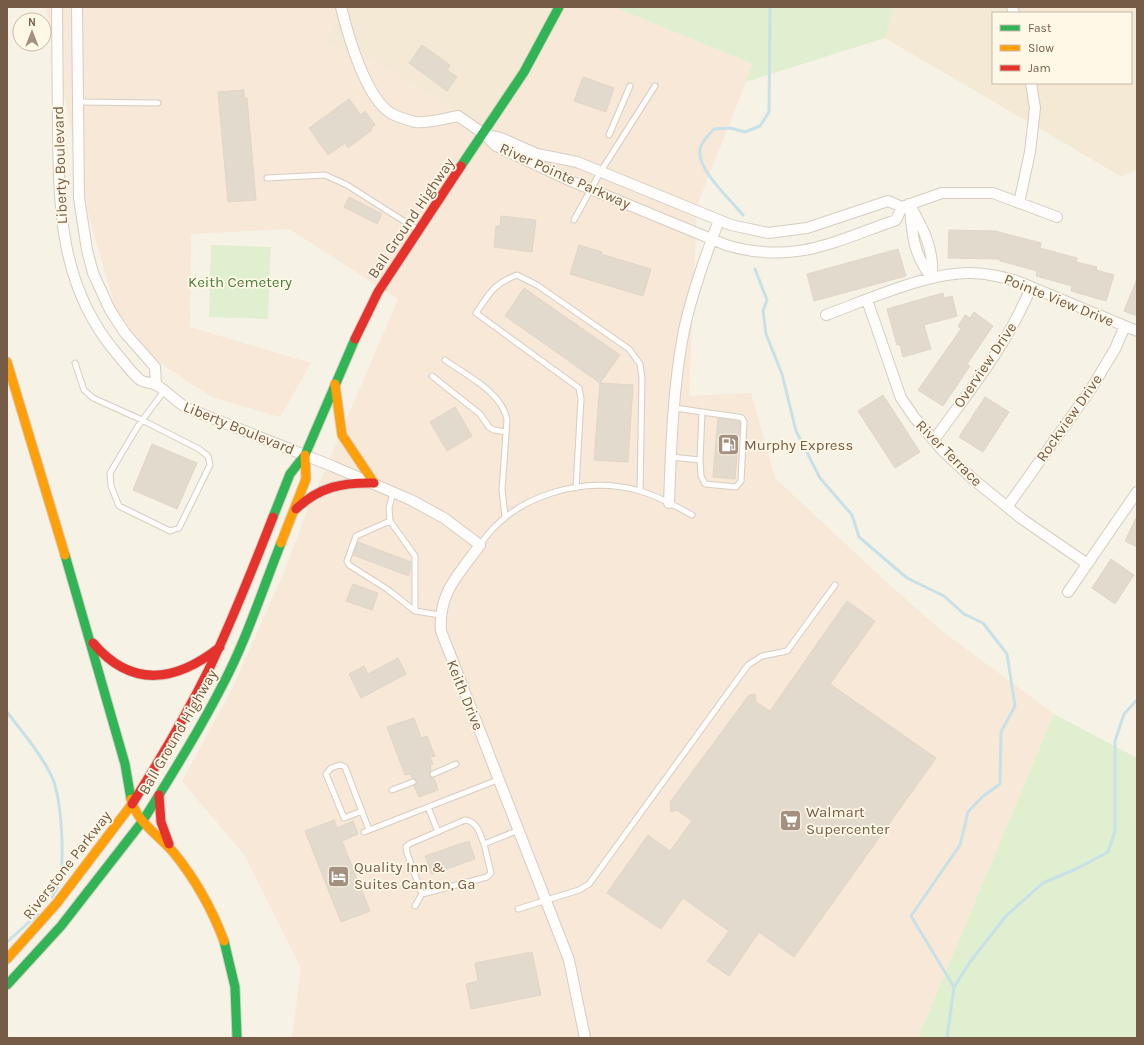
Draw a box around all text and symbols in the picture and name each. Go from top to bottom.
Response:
north arrow [12,12,52,52]
legend [992,12,1132,84]
text: N [28,16,36,29]
text: Fast [1028,21,1052,35]
text: Slow [1028,41,1054,55]
text: Jam [1028,61,1051,75]
street label: Liberty Boulevard [49,106,71,224]
street label: River Pointe Parkway [497,139,633,213]
street label: Ball Ground Highway [364,154,458,282]
street label: Pointe View Drive [1001,270,1117,330]
park label: Keith Cemetery [188,273,292,291]
street label: Overview Drive [950,319,1020,411]
street label: Rockview Drive [1032,371,1106,465]
street label: Liberty Boulevard [181,397,297,459]
street label: River Terrace [912,416,986,490]
fuel station icon: Murphy Express [716,432,742,458]
place label: Murphy Express [744,436,853,454]
street label: Keith Drive [443,657,487,733]
street label: Ball Ground Highway [135,666,221,798]
place label: Walmart Supercenter [806,803,890,838]
street label: Riverstone Parkway [19,807,115,923]
supermarket icon: Walmart Supercenter [778,808,804,834]
place label: Quality Inn & Suites Canton, Ga [354,858,475,893]
hotel icon: Quality Inn & Suites Canton, Ga [326,863,352,889]

